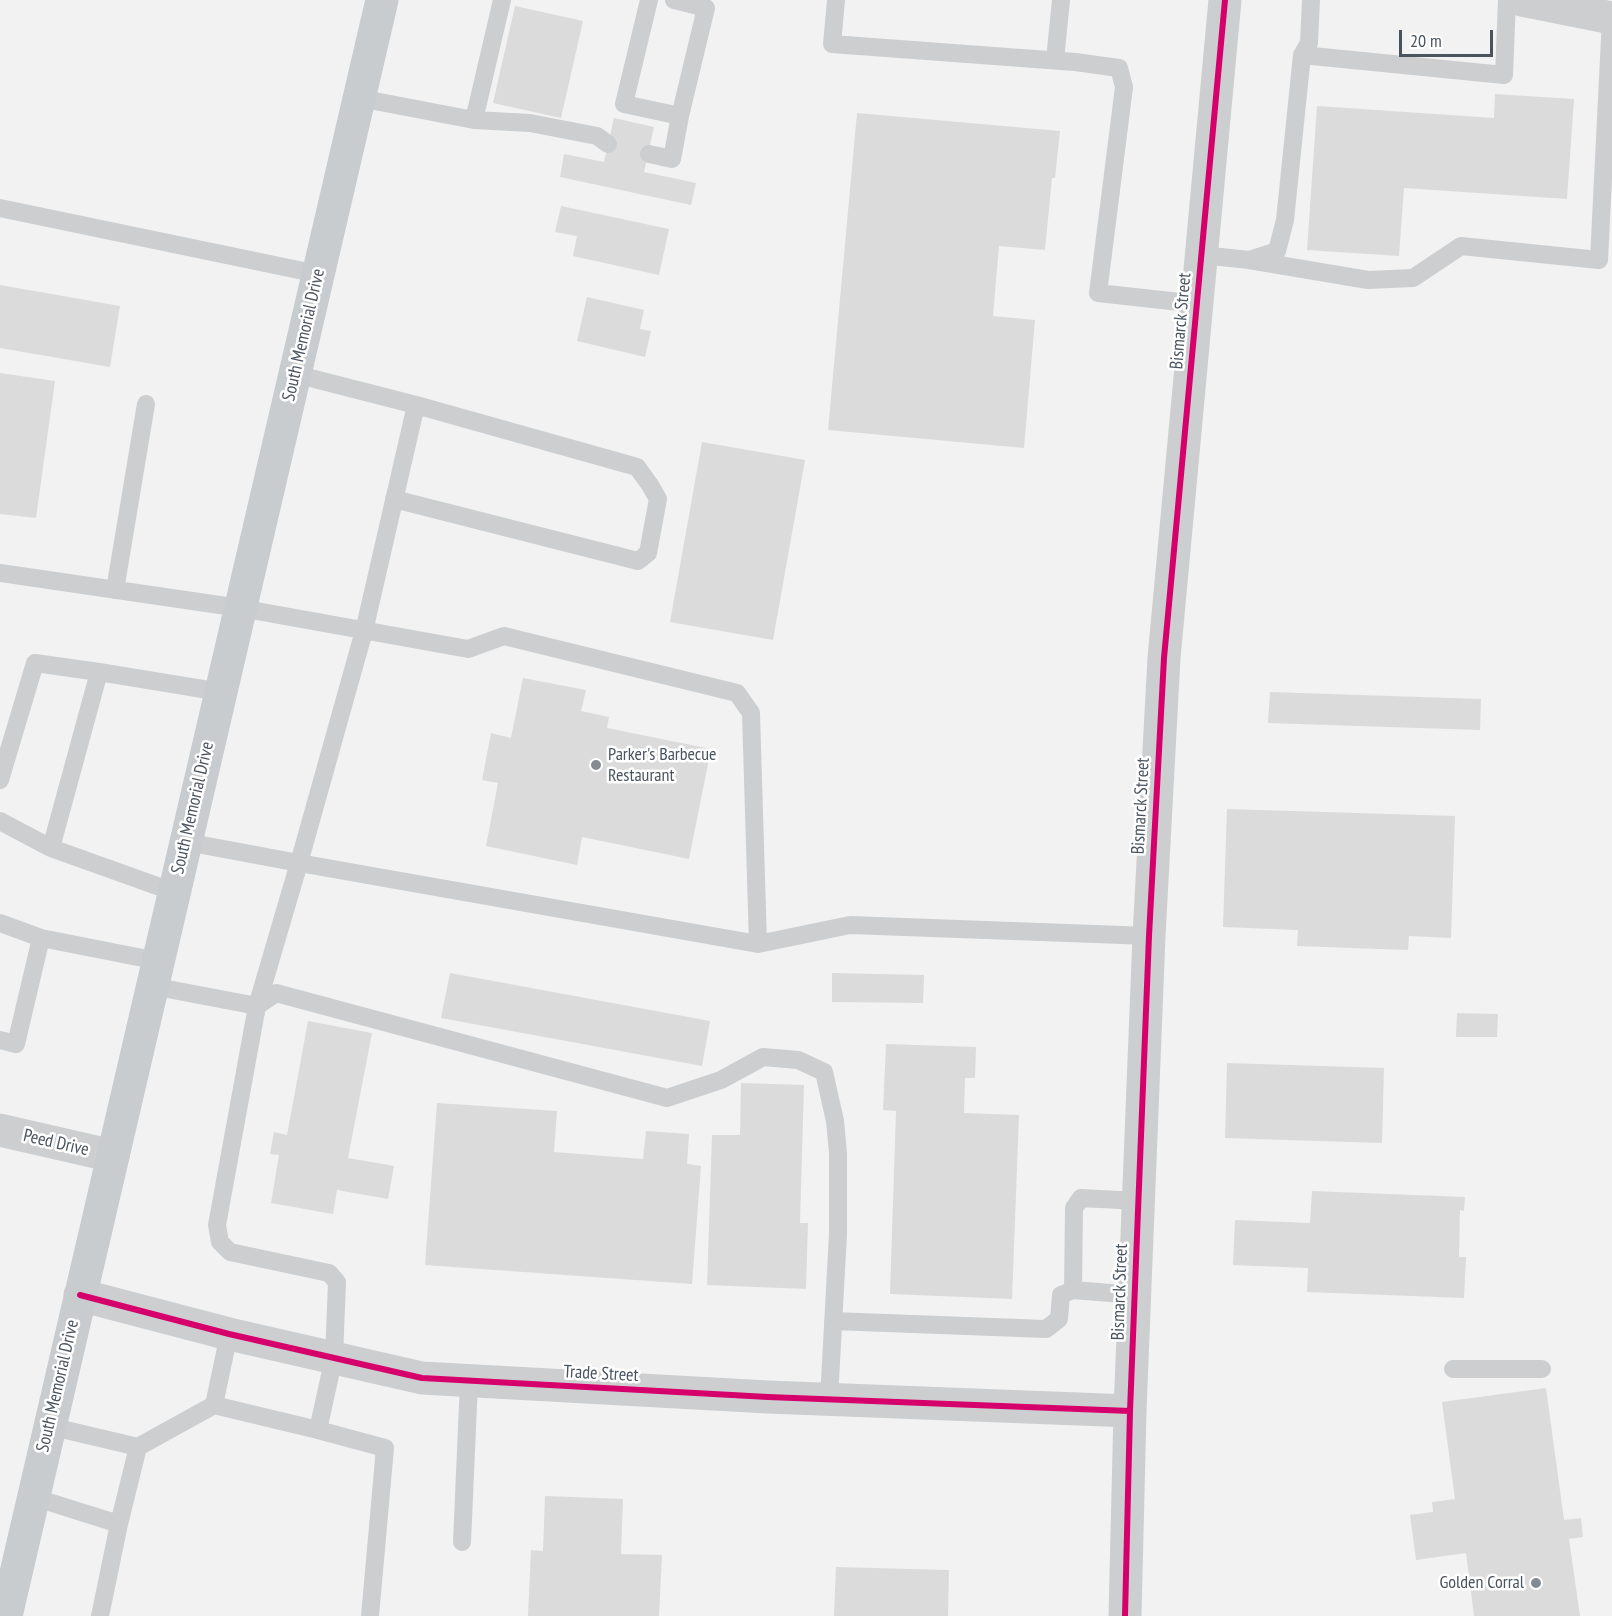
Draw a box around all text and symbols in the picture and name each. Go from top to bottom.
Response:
scale bar [1402,18,1496,56]
text: 20 m [1410,29,1442,52]
street label: South Memorial Drive [278,267,330,403]
street label: Bismarck Street [1166,272,1196,370]
street label: South Memorial Drive [167,740,219,876]
place label: Parker's Barbecue Restaurant [608,744,717,786]
street label: Bismarck Street [1128,757,1154,855]
marker: Parker's Barbecue Restaurant [589,758,603,772]
street label: Peed Drive [21,1125,91,1161]
street label: Bismarck Street [1108,1243,1132,1341]
street label: South Memorial Drive [32,1318,84,1454]
street label: Trade Street [563,1361,639,1387]
place label: Golden Corral [1439,1572,1524,1594]
marker: Golden Corral [1529,1576,1543,1590]

